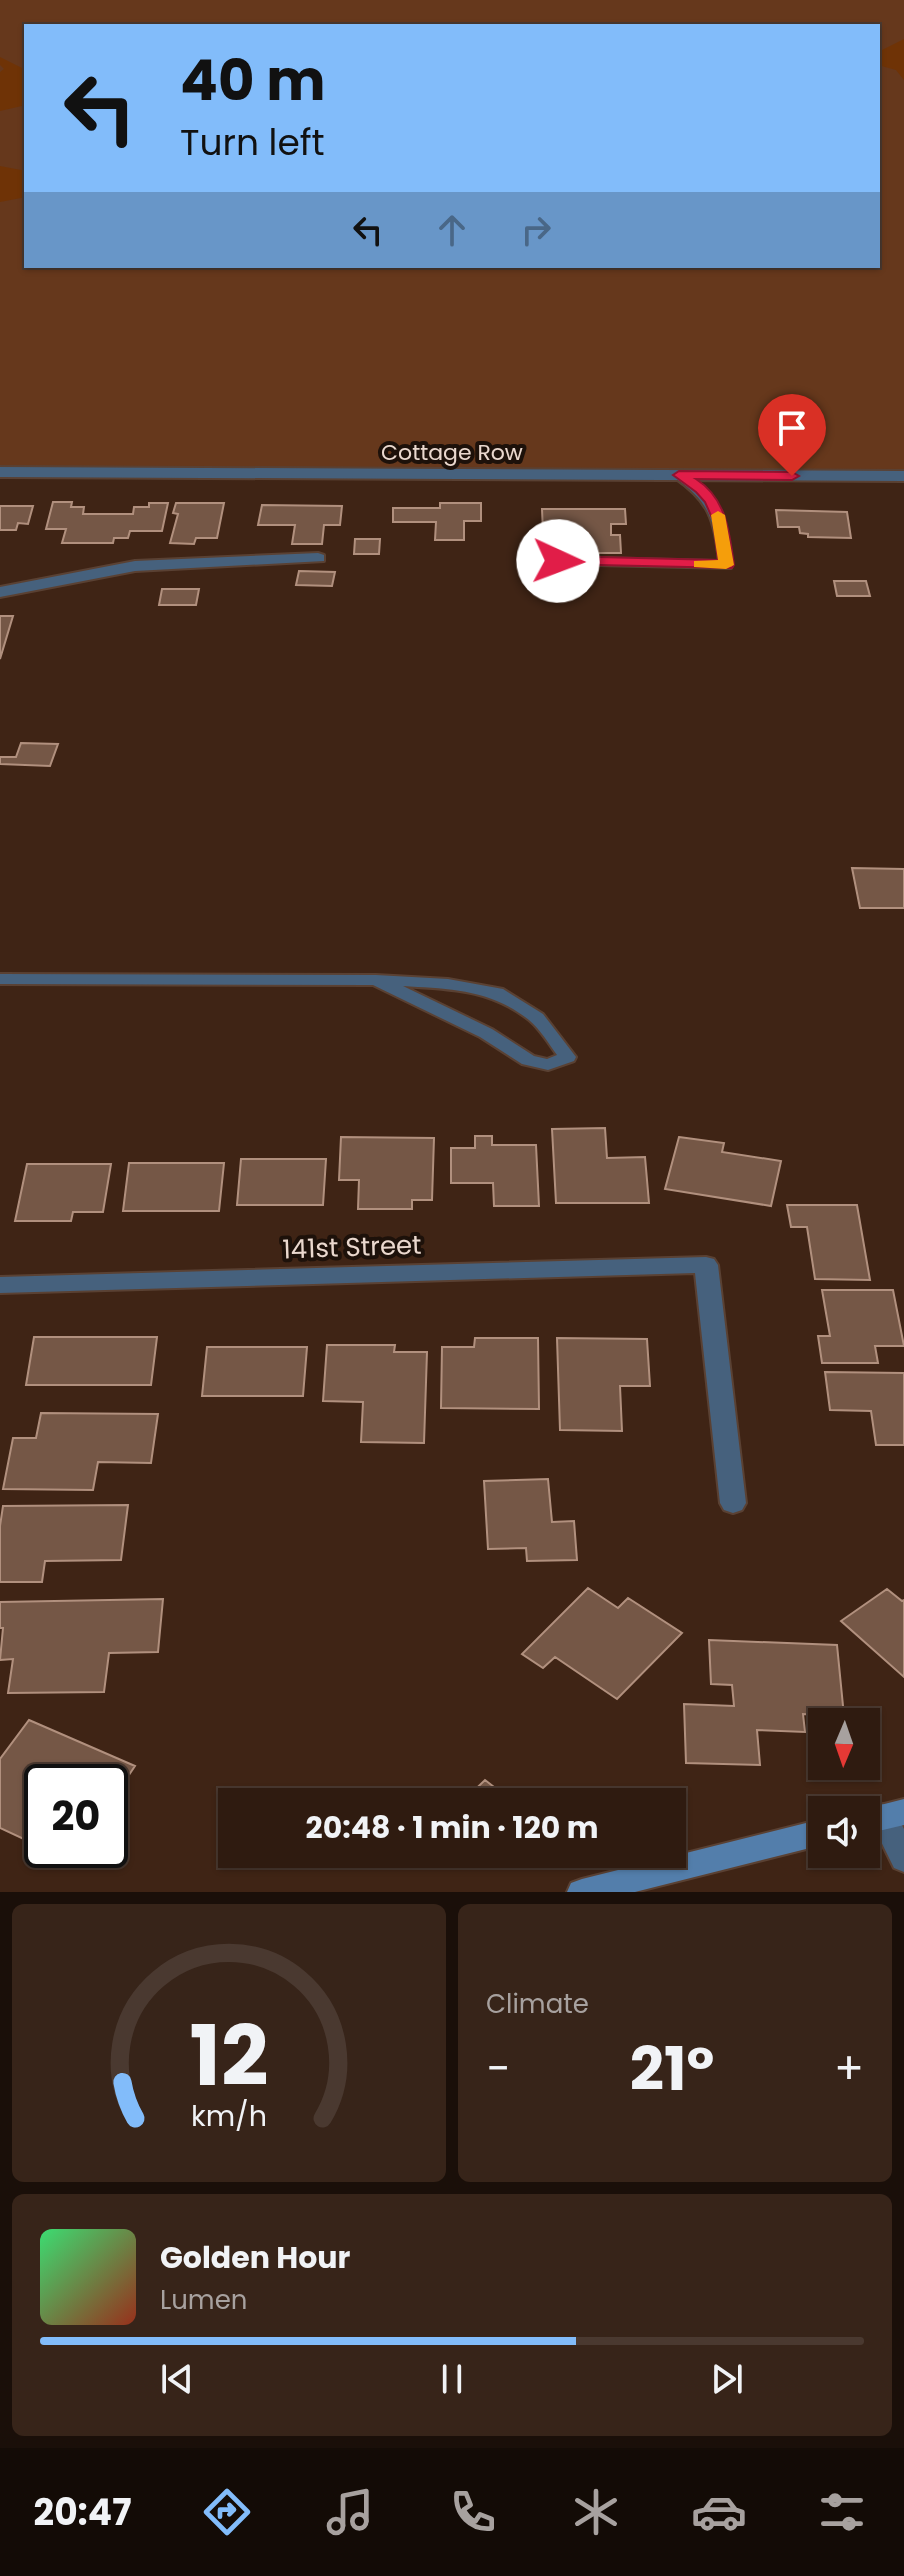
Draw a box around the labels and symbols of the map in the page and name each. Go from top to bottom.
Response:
pin [758,394,826,476]
street label: Cottage Row [381,437,523,468]
position arrow [516,519,600,603]
street label: 141st Street [282,1227,422,1267]
north arrow [808,1708,880,1780]
speed limit sign: 20 [24,1764,128,1868]

